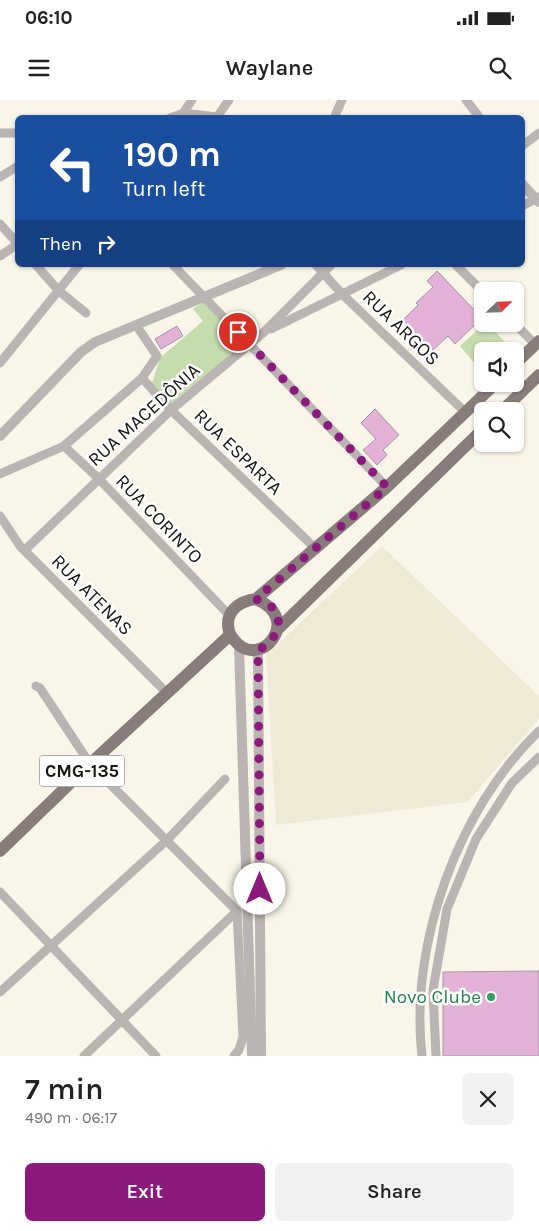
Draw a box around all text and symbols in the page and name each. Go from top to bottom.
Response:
text: 06:10 [25,7,72,29]
icon: menu [25,54,53,82]
icon: search [486,54,514,82]
text: Waylane [226,55,313,81]
text: 190 m [123,134,221,175]
icon: left [40,135,105,200]
text: Turn left [123,176,206,202]
icon: right [92,230,120,258]
text: Then [40,233,82,255]
north arrow [474,282,524,332]
map controls [474,282,524,452]
street label: RUA ARGOS [358,286,444,370]
pin [217,311,259,353]
icon: arrive [224,318,252,346]
button: sound [474,342,524,392]
street label: RUA MACEDÔNIA [84,359,204,471]
button: search [474,402,524,452]
street label: RUA ESPARTA [189,405,287,499]
street label: RUA CORINTO [111,470,207,568]
street label: RUA ATENAS [47,550,137,640]
road number: CMG-135 [39,756,124,786]
position arrow [233,862,285,914]
place label: Novo Clube [384,986,481,1008]
marker: Novo Clube [485,991,497,1003]
text: 7 min [25,1071,104,1107]
button: close [462,1073,514,1125]
text: 490 m · 06:17 [25,1108,117,1127]
button: Exit [25,1163,265,1221]
button: Share [275,1163,514,1221]

